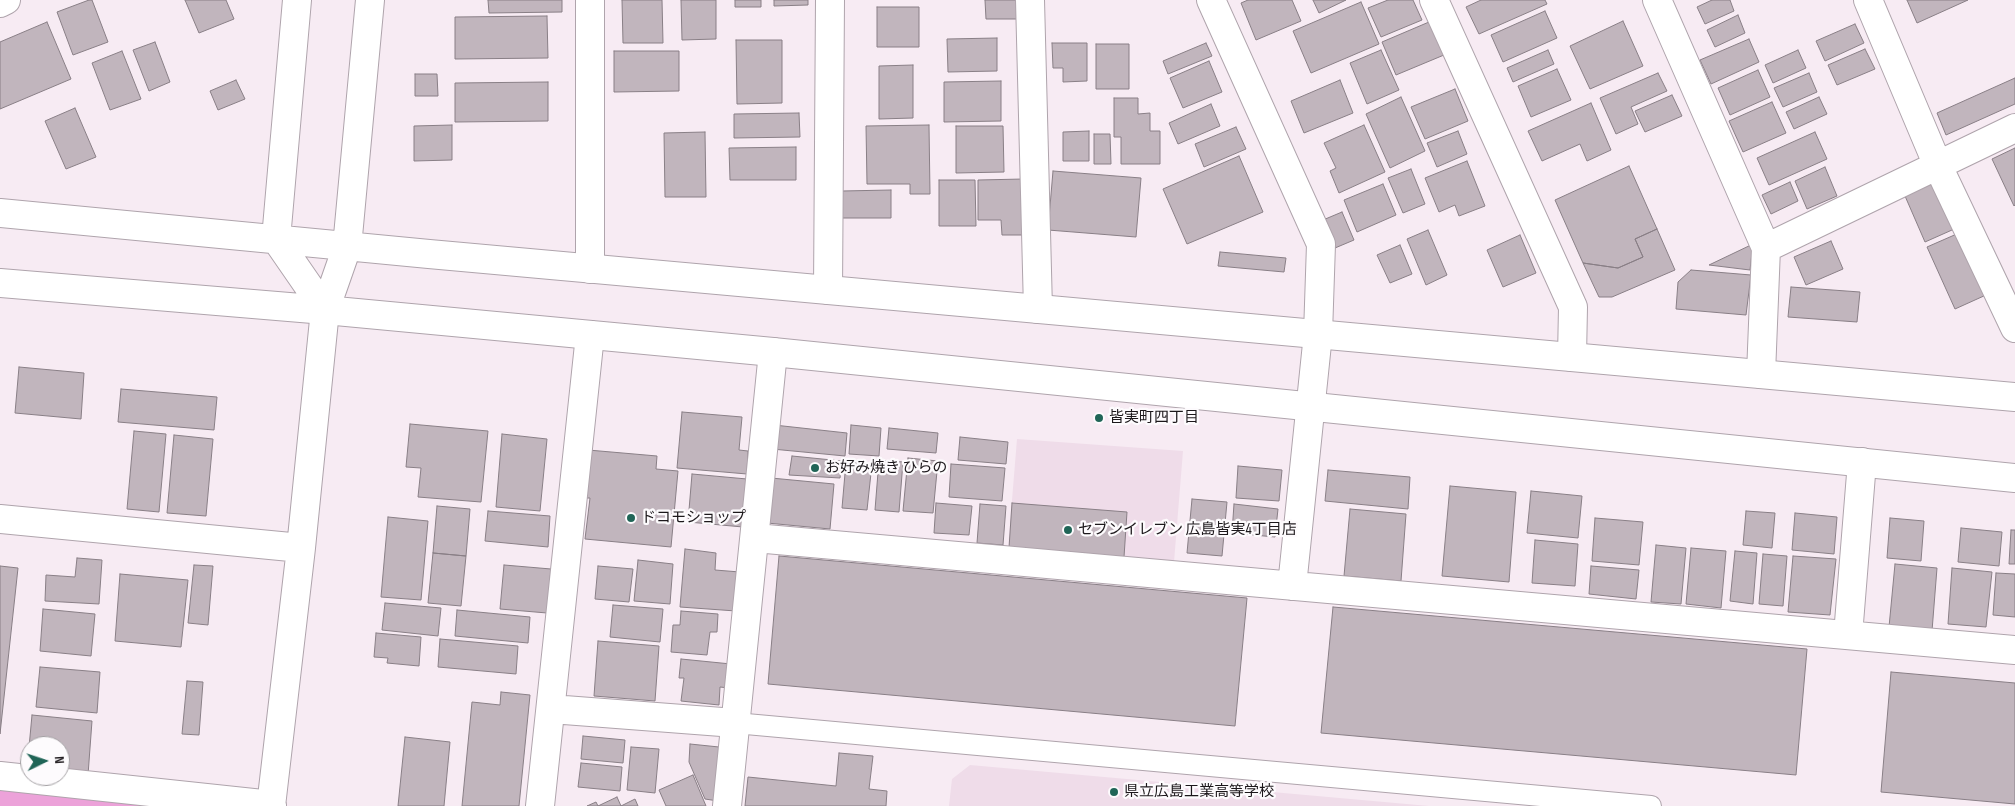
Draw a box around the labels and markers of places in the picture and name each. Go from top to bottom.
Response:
place label: 皆実町四丁目 [1109,409,1199,427]
marker: 皆実町四丁目 [1093,412,1105,424]
place label: お好み焼き ひらの [825,459,947,477]
marker: お好み焼き ひらの [809,462,821,474]
place label: ドコモショップ [641,509,746,527]
marker: ドコモショップ [625,512,637,524]
place label: セブンイレブン 広島皆実4丁目店 [1078,521,1297,539]
marker: セブンイレブン 広島皆実4丁目店 [1062,524,1074,536]
place label: 県立広島工業高等学校 [1124,783,1274,801]
marker: 県立広島工業高等学校 [1108,786,1120,798]

